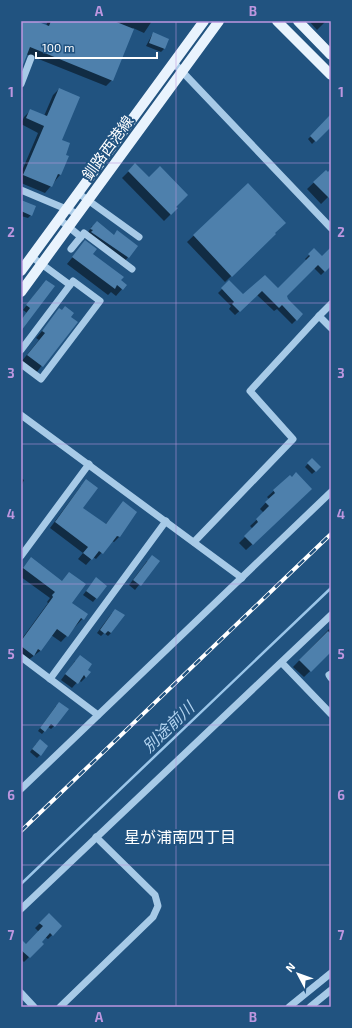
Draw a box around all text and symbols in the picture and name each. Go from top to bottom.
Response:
text: A [95,3,104,19]
text: B [249,3,257,19]
scale bar [36,34,157,60]
text: 100 m [42,40,74,54]
text: 1 [8,84,14,100]
text: 1 [338,84,344,100]
street label: 釧路西港線 [78,112,137,183]
text: 2 [7,224,15,240]
text: 2 [337,224,345,240]
text: 3 [7,365,15,381]
text: 3 [337,365,345,381]
text: 4 [7,506,15,522]
text: 4 [337,506,345,522]
text: 5 [7,646,15,662]
text: 5 [337,646,345,662]
water label: 別途前川 [138,696,199,756]
text: 6 [7,787,15,803]
text: 6 [337,787,345,803]
district label: 星が浦南四丁目 [124,827,236,846]
text: 7 [8,927,15,943]
text: 7 [338,927,345,943]
north arrow [278,954,318,994]
text: N [283,960,298,974]
text: A [95,1009,104,1025]
text: B [249,1009,257,1025]

